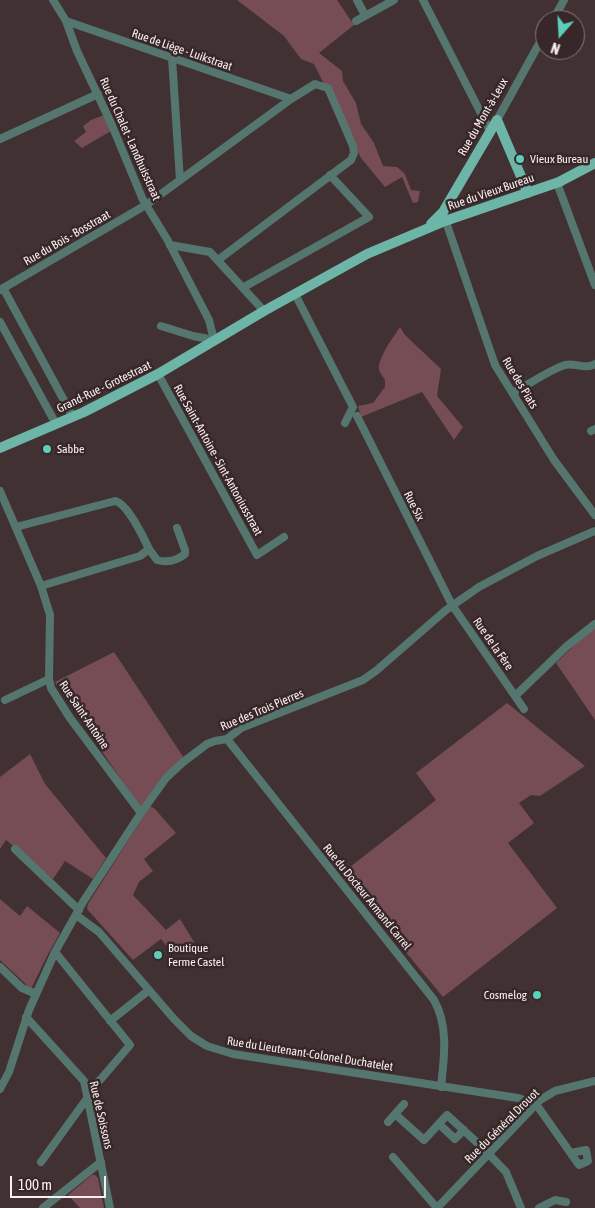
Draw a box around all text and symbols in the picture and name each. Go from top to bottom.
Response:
north arrow [535,10,585,60]
street label: Rue de Liège - Luikstraat [130,26,234,74]
text: N [549,39,562,57]
street label: Rue du Chalet - Landhuisstraat [96,75,164,203]
street label: Rue du Mont-à-Leux [455,76,511,158]
place label: Vieux Bureau [530,152,588,166]
marker: Vieux Bureau [514,153,526,165]
street label: Rue du Vieux Bureau [446,171,536,213]
street label: Rue du Bois - Bosstraat [21,207,113,269]
street label: Rue des Piats [499,355,541,411]
street label: Grand-Rue - Grotestraat [54,358,154,416]
street label: Rue Saint-Antoine - Sint-Antoniusstraat [170,382,266,538]
place label: Sabbe [57,442,84,456]
marker: Sabbe [41,443,53,455]
street label: Rue Six [400,489,428,523]
street label: Rue de la Fère [470,615,516,673]
street label: Rue Saint-Antoine [56,678,112,752]
street label: Rue des Trois Pierres [218,686,306,734]
street label: Rue du Docteur Armand Carrel [320,841,414,953]
place label: Boutique Ferme Castel [168,941,224,969]
marker: Boutique Ferme Castel [152,949,164,961]
place label: Cosmelog [484,988,527,1002]
marker: Cosmelog [531,989,543,1001]
street label: Rue du Lieutenant-Colonel Duchatelet [226,1034,394,1074]
street label: Rue de Soissons [86,1080,116,1150]
street label: Rue du Général Drouot [462,1086,542,1166]
scale bar [12,1166,109,1198]
text: 100 m [18,1176,52,1193]

